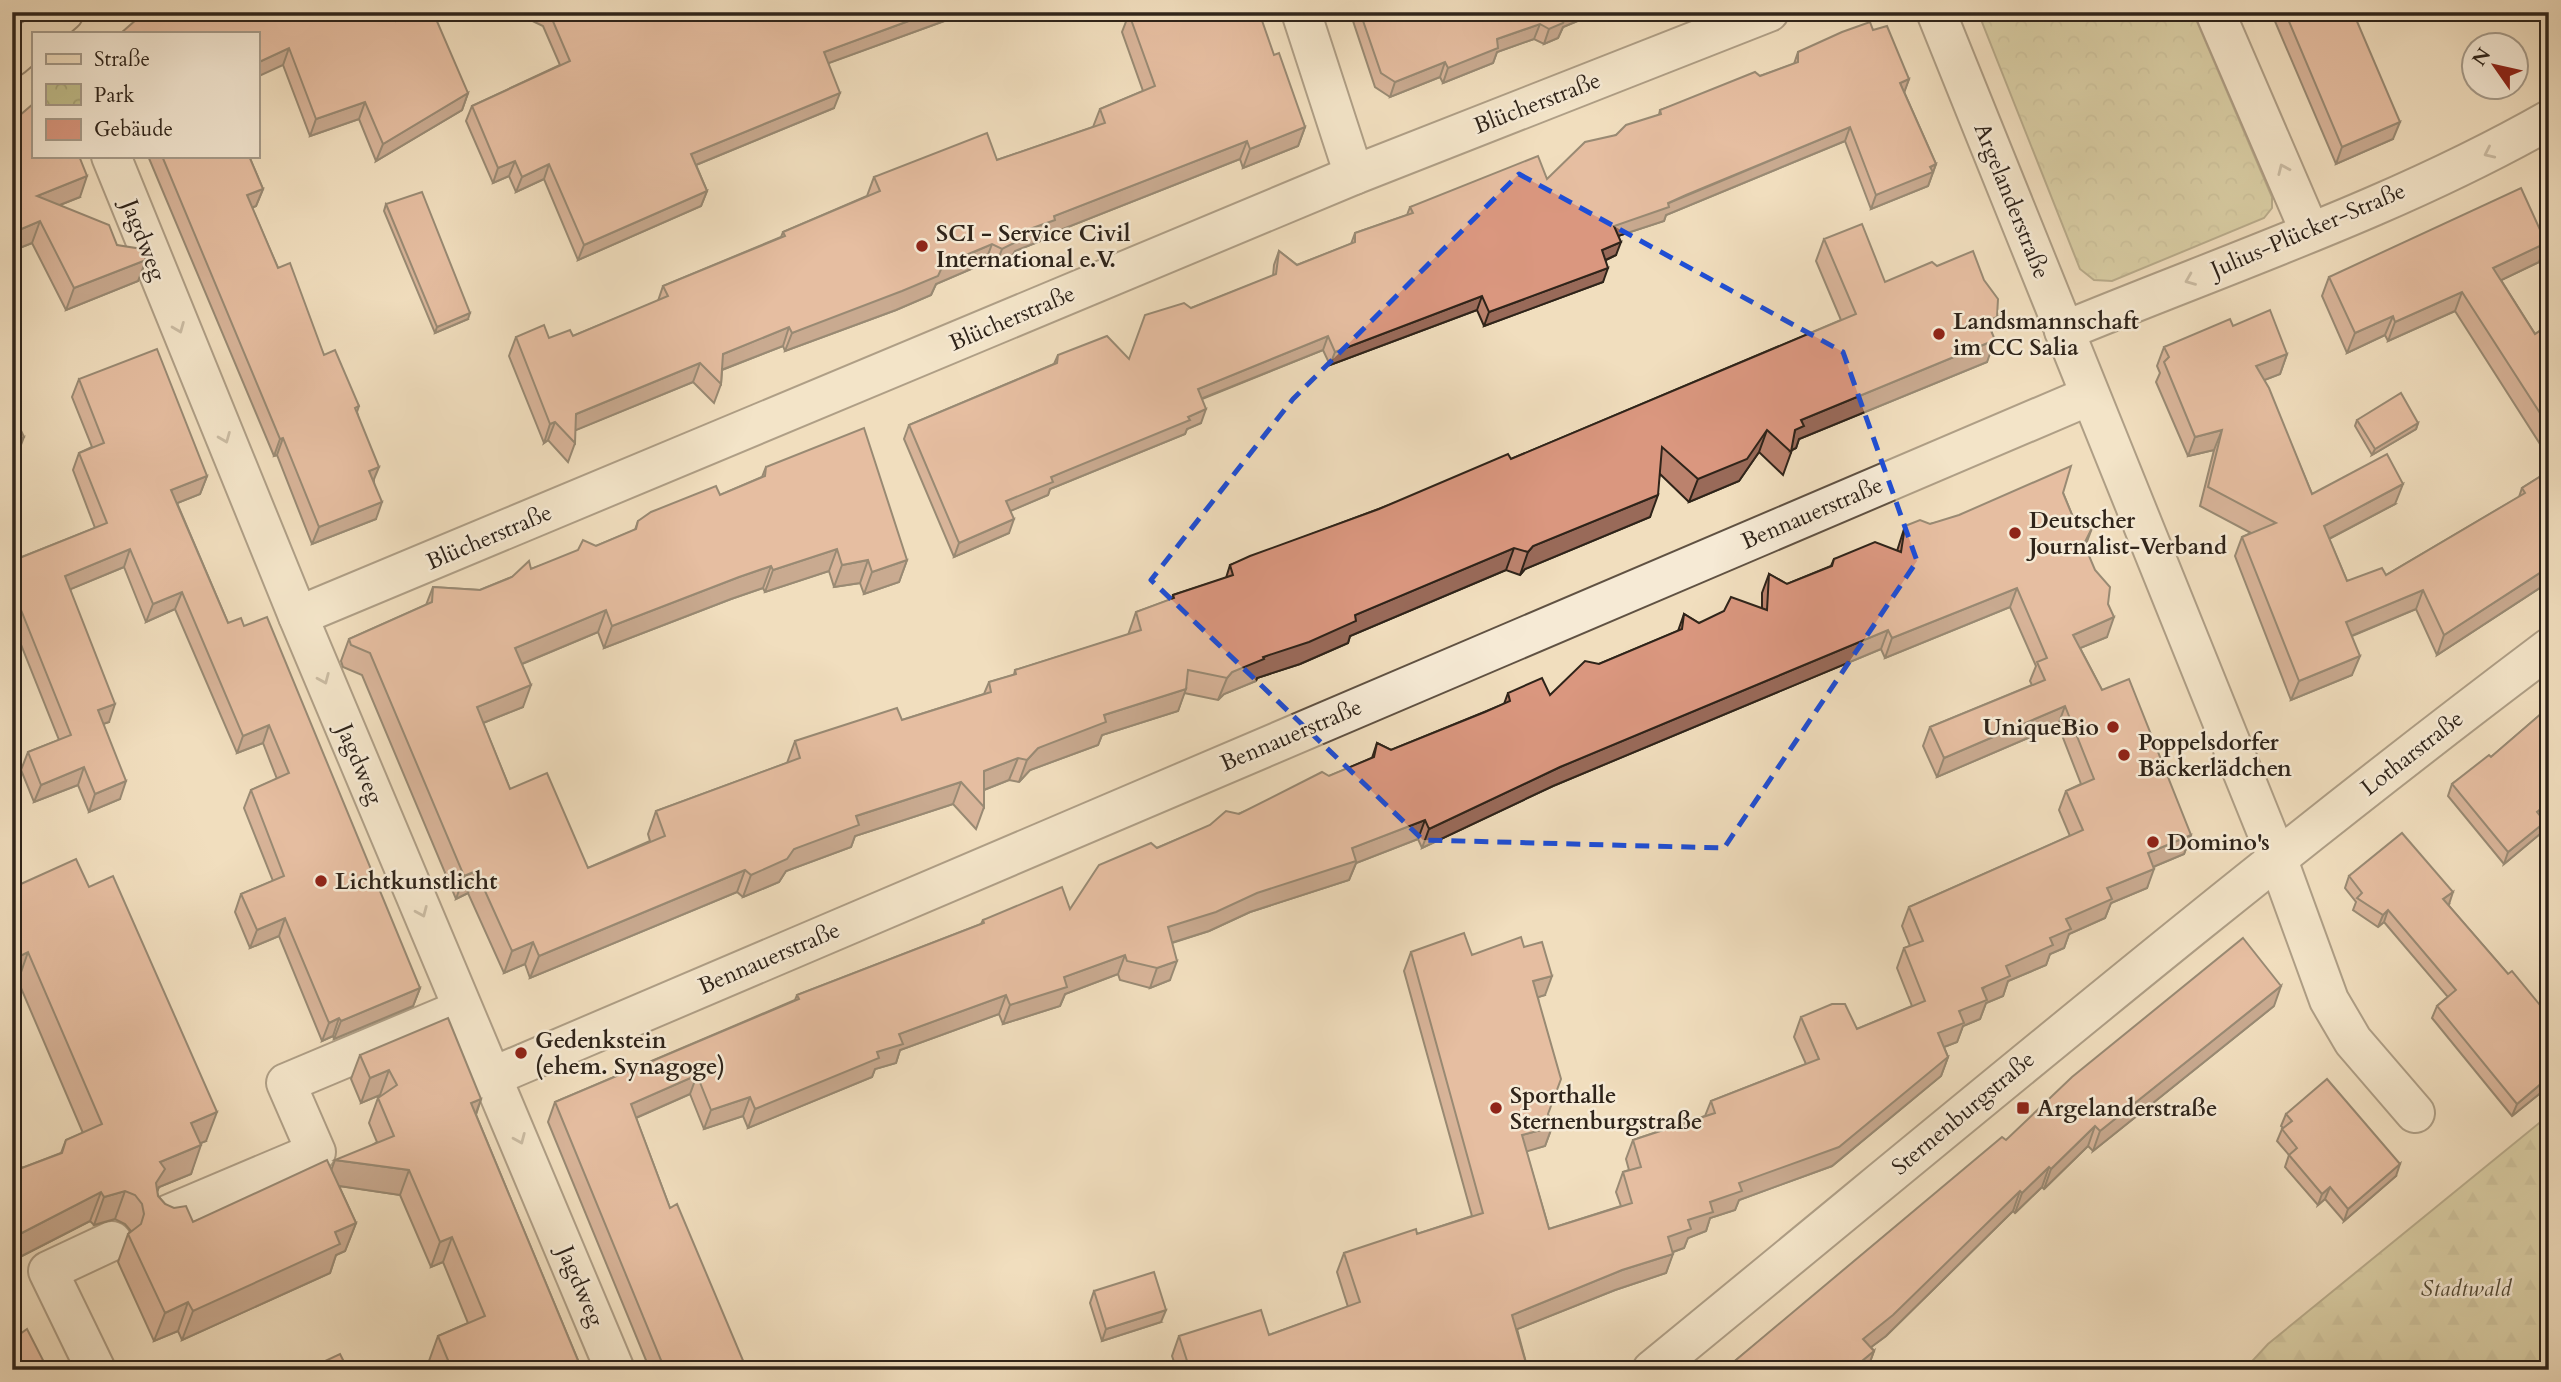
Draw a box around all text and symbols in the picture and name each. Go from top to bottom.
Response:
legend [32,32,259,158]
north arrow [2460,32,2530,102]
text: N [2466,43,2497,71]
text: Straße [94,45,150,74]
street label: Blücherstraße [1469,65,1605,141]
text: Park [94,81,135,110]
text: Gebäude [94,115,173,144]
street label: Argelanderstraße [1967,118,2057,284]
one-way arrow [2484,145,2496,159]
one-way arrow [2277,164,2291,176]
street label: Julius-Plücker-Straße [2203,175,2410,286]
street label: Jagdweg [113,192,174,285]
place label: SCI - Service Civil International e.V. [936,218,1131,275]
marker: SCI - Service Civil International e.V. [914,238,930,254]
one-way arrow [2184,272,2196,286]
street label: Blücherstraße [945,278,1079,358]
place label: Landsmannschaft im CC Salia [1953,306,2139,363]
one-way arrow [171,322,185,334]
marker: Landsmannschaft im CC Salia [1931,326,1947,342]
one-way arrow [216,431,230,443]
street label: Bennauerstraße [1736,469,1888,557]
street label: Blücherstraße [422,497,556,577]
place label: Deutscher Journalist-Verband [2026,505,2227,562]
marker: Deutscher Journalist-Verband [2007,525,2023,541]
one-way arrow [316,673,330,685]
street label: Bennauerstraße [1215,691,1367,779]
street label: Lotharstraße [2354,703,2470,803]
place label: UniqueBio [1983,712,2099,743]
street label: Jagdweg [328,716,391,809]
marker: UniqueBio [2105,719,2121,735]
place label: Poppelsdorfer Bäckerlädchen [2138,727,2292,784]
marker: Poppelsdorfer Bäckerlädchen [2116,747,2132,763]
place label: Domino's [2167,827,2270,858]
marker: Domino's [2145,834,2161,850]
place label: Lichtkunstlicht [335,866,497,897]
marker: Lichtkunstlicht [313,873,329,889]
one-way arrow [414,904,428,917]
street label: Bennauerstraße [693,914,845,1002]
place label: Gedenkstein (ehem. Synagoge) [535,1025,725,1082]
street label: Sternenburgstraße [1885,1044,2041,1182]
marker: Gedenkstein (ehem. Synagoge) [513,1045,529,1061]
place label: Sporthalle Sternenburgstraße [1510,1080,1702,1137]
place label: Argelanderstraße [2037,1093,2217,1124]
marker: Sporthalle Sternenburgstraße [1488,1100,1504,1116]
marker: Argelanderstraße [2015,1100,2031,1116]
one-way arrow [512,1132,526,1144]
street label: Jagdweg [549,1238,612,1331]
park label: Stadtwald [2421,1273,2512,1304]

